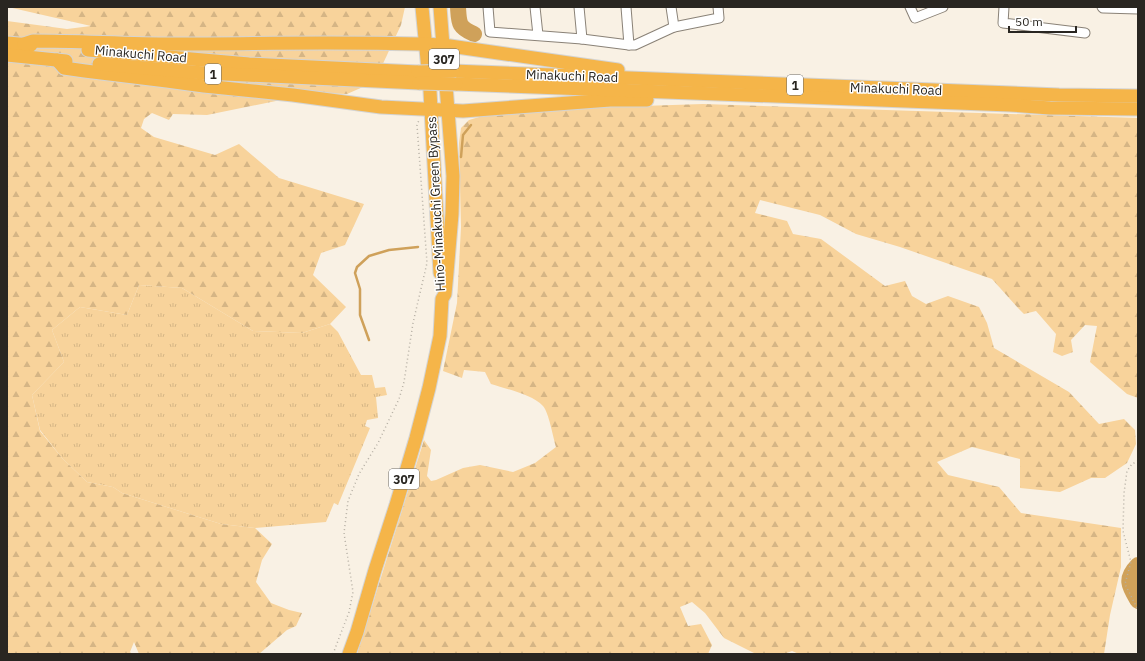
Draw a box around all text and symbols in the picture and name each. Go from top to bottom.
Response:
scale bar [1009,8,1076,34]
text: 50 m [1015,14,1043,29]
street label: Minakuchi Road [94,42,188,66]
road number: 307 [429,49,459,69]
road number: 1 [205,64,221,84]
street label: Minakuchi Road [526,66,618,86]
road number: 1 [787,75,803,95]
street label: Minakuchi Road [850,79,942,99]
street label: Hino-Minakuchi Green Bypass [423,116,449,292]
road number: 307 [389,469,419,489]

